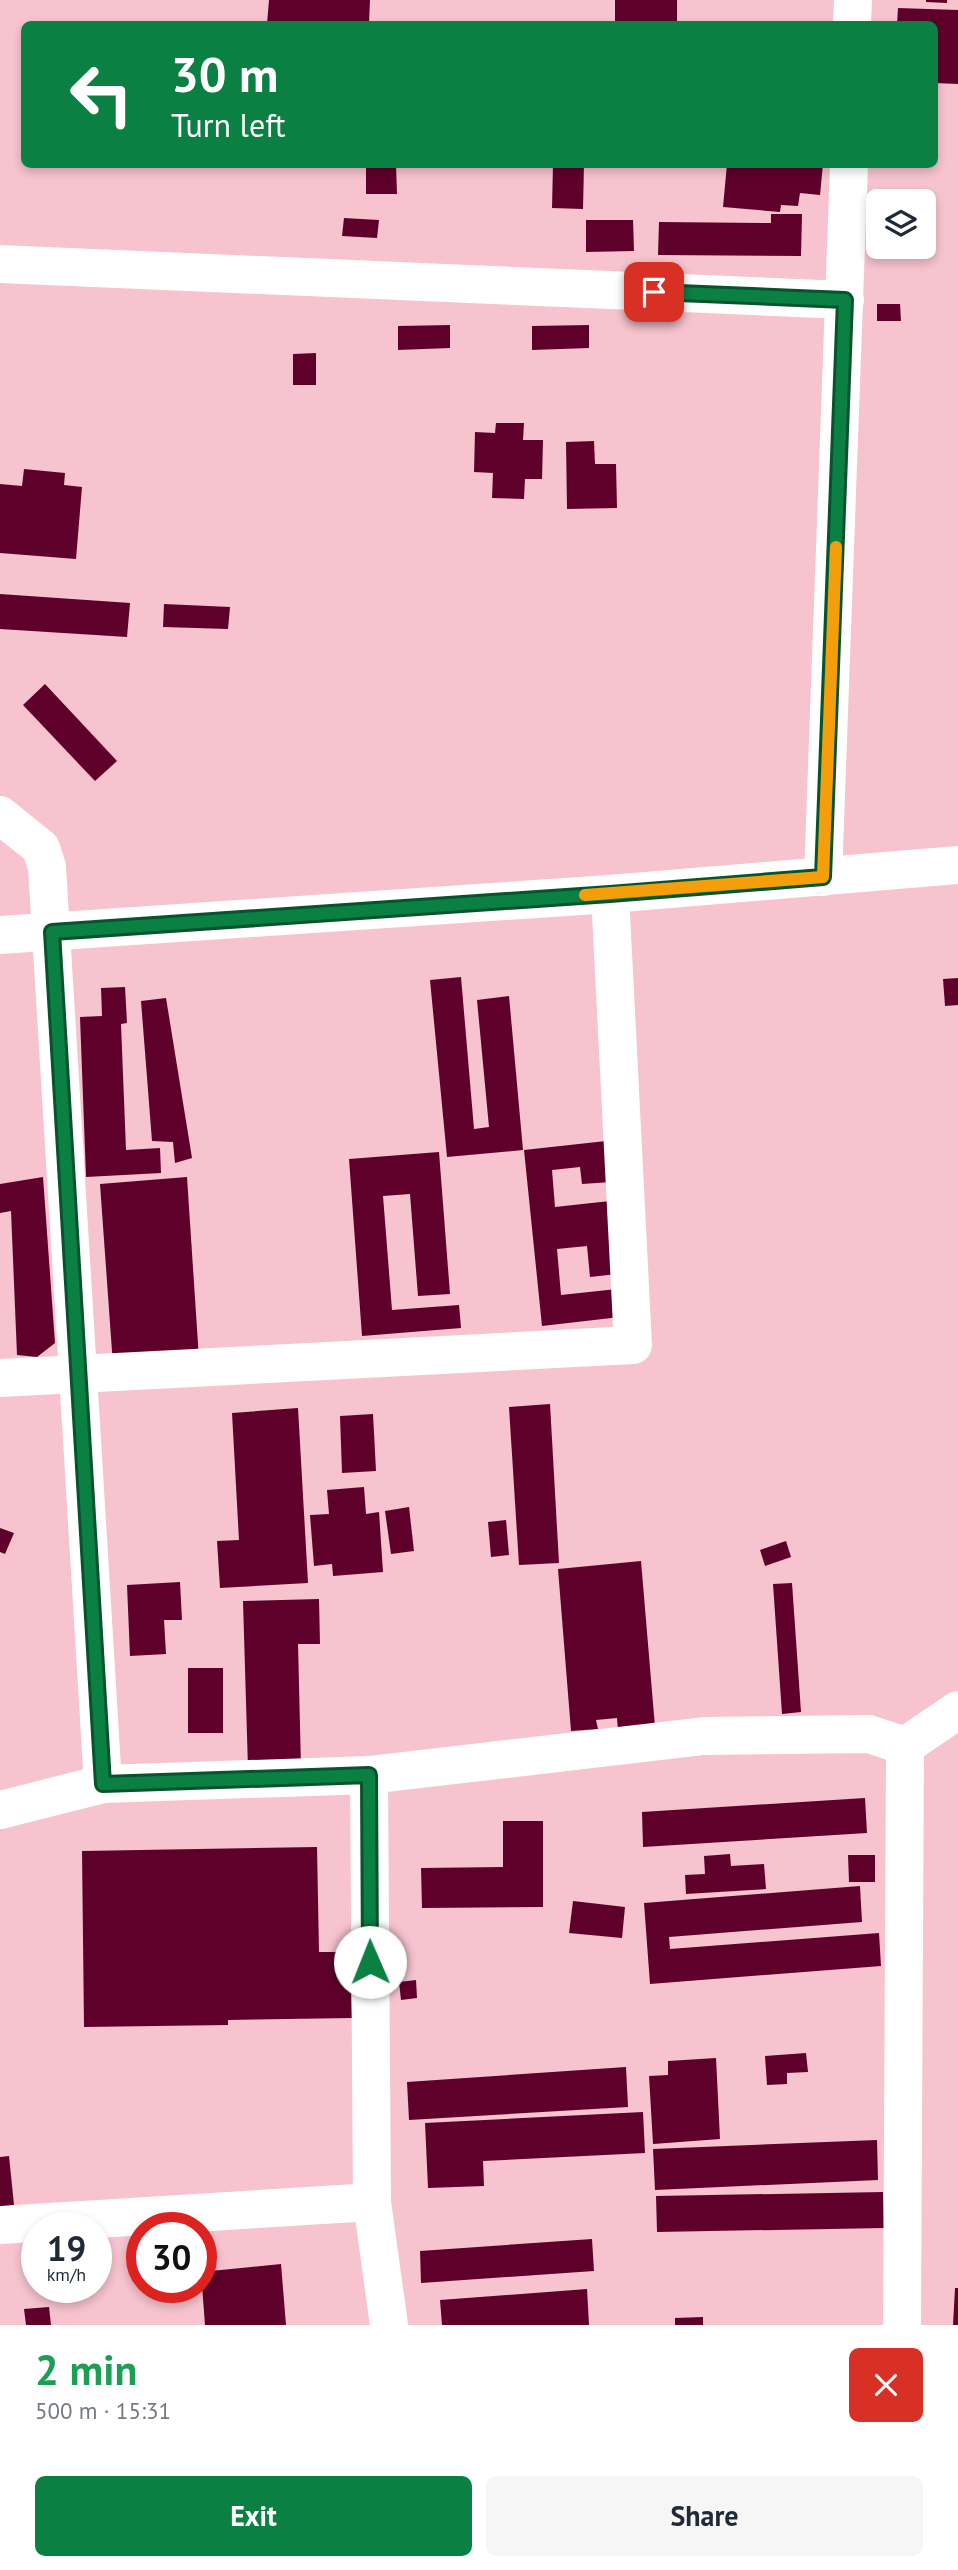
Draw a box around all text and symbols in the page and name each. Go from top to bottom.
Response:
text: 30 m [171,42,278,106]
icon: left [56,49,147,140]
text: Turn left [171,104,286,146]
map controls [866,189,936,259]
button: layers [866,189,936,259]
pin [624,262,684,322]
icon: arrive [635,273,673,311]
position arrow [333,1925,407,1999]
speed limit sign: 30 [126,2212,217,2303]
text: 19 [47,2225,86,2271]
text: km/h [47,2263,86,2286]
text: 2 min [35,2342,137,2397]
button: close [849,2348,923,2422]
text: 500 m · 15:31 [35,2396,171,2425]
button: Exit [35,2476,472,2556]
button: Share [486,2476,923,2556]

